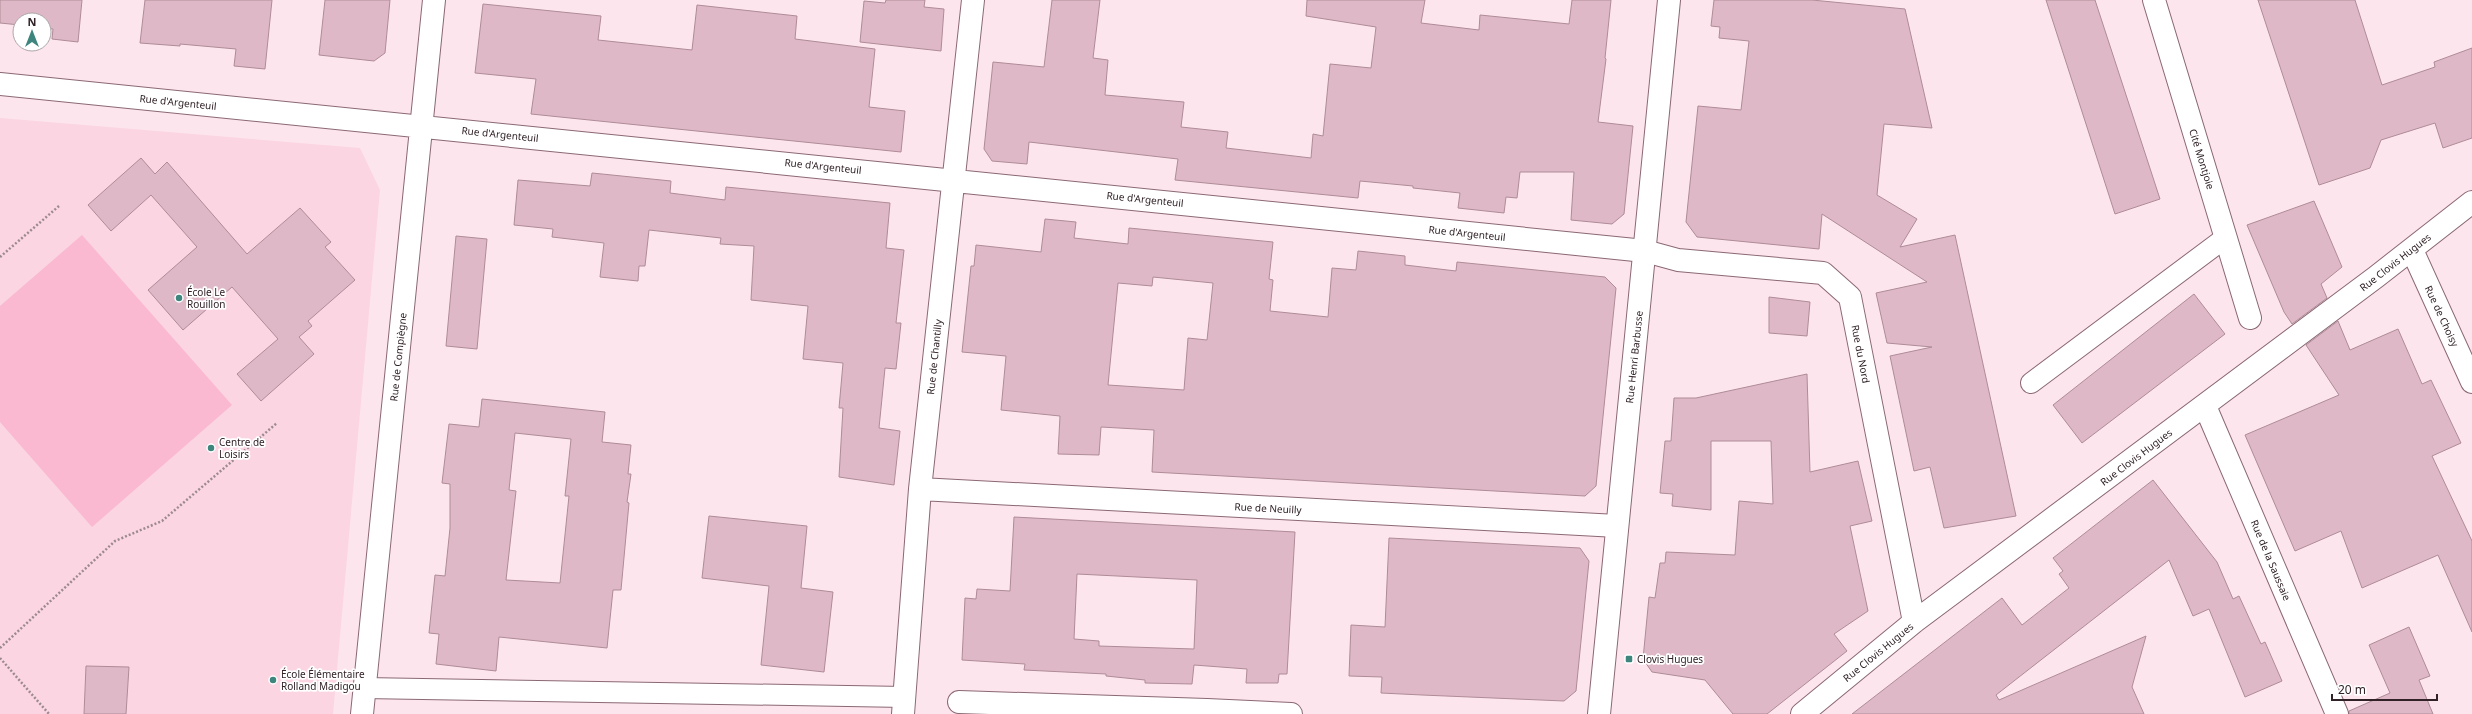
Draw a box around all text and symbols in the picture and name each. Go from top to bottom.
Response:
north arrow [12,12,52,52]
text: N [28,14,36,29]
street label: Rue d'Argenteuil [139,91,217,113]
street label: Rue d'Argenteuil [461,123,539,145]
street label: Cité Montjoie [2186,127,2218,191]
street label: Rue d'Argenteuil [784,155,862,177]
street label: Rue d'Argenteuil [1106,188,1184,210]
street label: Rue d'Argenteuil [1428,222,1506,244]
street label: Rue Clovis Hugues [2356,230,2434,294]
street label: Rue de Choisy [2422,283,2463,350]
place label: École Le Rouillon [187,285,225,311]
marker: École Le Rouillon [174,293,184,303]
street label: Rue Henri Barbusse [1622,310,1646,404]
street label: Rue de Compiègne [386,312,410,402]
street label: Rue de Chantilly [923,318,945,395]
street label: Rue du Nord [1848,324,1874,384]
street label: Rue Clovis Hugues [2097,425,2175,489]
place label: Centre de Loisirs [219,435,265,461]
marker: Centre de Loisirs [206,443,216,453]
street label: Rue de Neuilly [1234,499,1303,517]
street label: Rue de la Saussaie [2248,517,2294,603]
street label: Rue Clovis Hugues [1840,619,1916,685]
place label: Clovis Hugues [1637,652,1703,666]
marker: Clovis Hugues [1624,654,1634,664]
place label: École Élémentaire Rolland Madigou [281,667,365,693]
marker: École Élémentaire Rolland Madigou [268,675,278,685]
scale bar [2332,676,2437,702]
text: 20 m [2338,681,2366,698]

